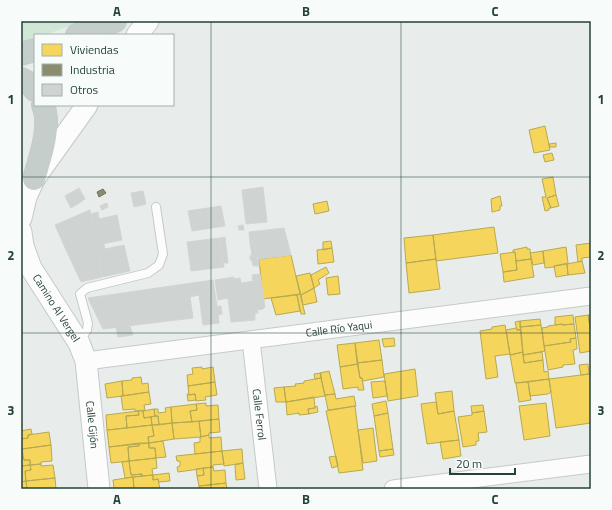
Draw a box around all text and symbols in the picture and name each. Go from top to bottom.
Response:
text: A [113,1,121,21]
text: B [302,1,310,21]
text: C [491,1,499,21]
legend [34,34,174,106]
text: Viviendas [70,40,119,59]
text: Industria [70,60,115,79]
text: Otros [70,80,99,99]
text: 1 [7,89,15,109]
text: 1 [597,89,605,109]
text: 2 [7,245,15,265]
text: 2 [597,245,605,265]
street label: Camino Al Vergel [29,271,84,345]
street label: Calle Río Yaqui [305,316,373,341]
street label: Calle Ferrol [249,388,270,441]
text: 3 [7,400,15,420]
street label: Calle Gijón [82,400,103,449]
text: 3 [597,400,605,420]
scale bar [450,450,515,476]
text: 20 m [456,454,482,473]
text: A [113,489,121,509]
text: B [302,489,310,509]
text: C [491,489,499,509]

